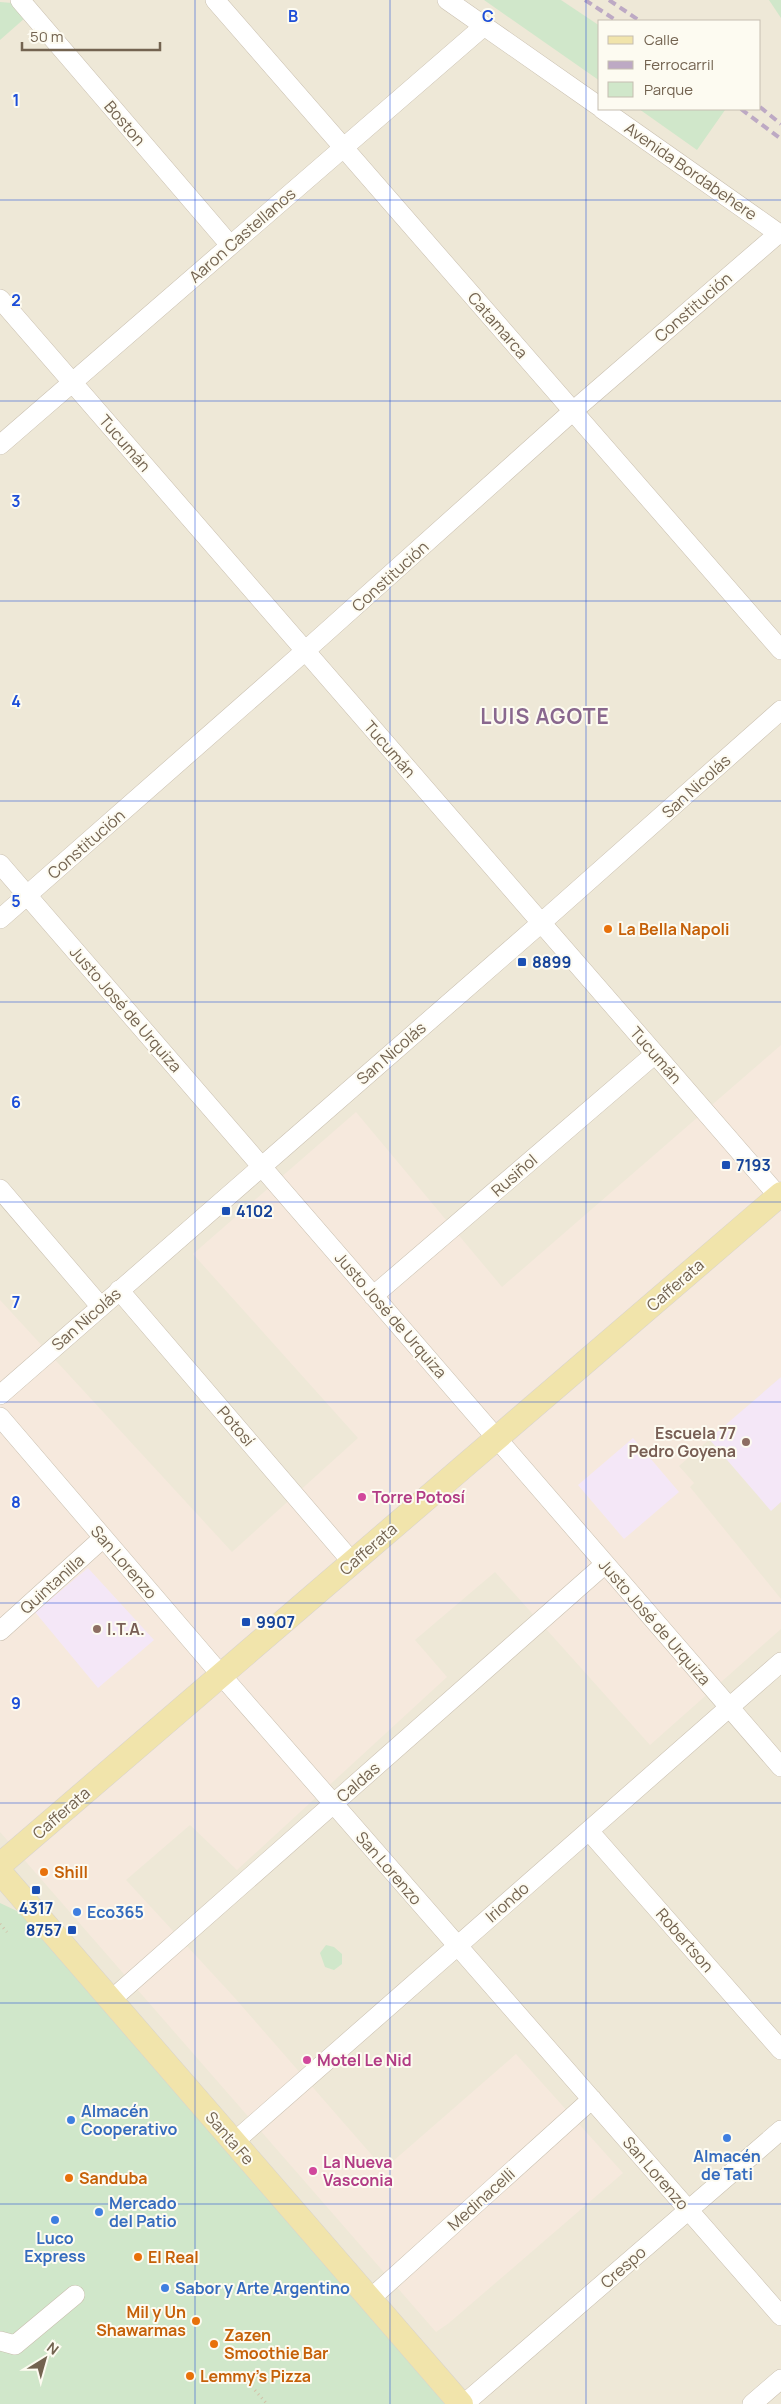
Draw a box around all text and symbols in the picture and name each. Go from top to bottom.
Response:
text: B [288,5,298,27]
text: C [482,5,494,27]
scale bar [22,20,160,52]
legend [598,20,761,110]
text: 50 m [30,26,64,47]
text: Calle [644,29,679,50]
text: Ferrocarril [644,54,714,75]
text: Parque [644,79,693,100]
text: 1 [12,89,20,111]
street label: Boston [99,96,151,150]
street label: Avenida Bordabehere [620,117,762,225]
street label: Aaron Castellanos [184,183,300,287]
street label: Constitución [649,267,737,347]
street label: Catamarca [463,287,533,363]
text: 2 [11,289,21,311]
street label: Tucumán [94,410,156,476]
text: 3 [11,490,21,512]
street label: Constitución [347,536,433,616]
text: 4 [11,690,21,712]
district label: LUIS AGOTE [480,702,610,730]
street label: Tucumán [359,716,421,782]
street label: San Nicolás [657,749,735,823]
street label: Constitución [42,804,130,884]
text: 5 [11,890,21,912]
place label: La Bella Napoli [618,918,730,940]
marker: La Bella Napoli [602,923,614,935]
street label: Justo José de Urquiza [65,941,187,1077]
place label: 8899 [532,951,572,973]
marker: 8899 [516,956,528,968]
street label: San Nicolás [352,1017,430,1089]
street label: Tucumán [625,1022,687,1088]
text: 6 [11,1091,21,1113]
street label: Rusiñol [486,1149,542,1201]
place label: 7193 [736,1154,771,1176]
marker: 7193 [720,1159,732,1171]
place label: 4102 [236,1200,273,1222]
marker: 4102 [220,1205,232,1217]
street label: Justo José de Urquiza [330,1247,452,1383]
street label: Cafferata [642,1254,708,1316]
street label: San Nicolás [47,1283,125,1355]
text: 7 [12,1291,20,1313]
street label: Potosí [212,1401,260,1451]
place label: Escuela 77 Pedro Goyena [629,1422,736,1462]
marker: Escuela 77 Pedro Goyena [740,1436,752,1448]
place label: Torre Potosí [372,1486,466,1508]
text: 8 [11,1491,21,1513]
marker: Torre Potosí [356,1491,368,1503]
street label: Cafferata [335,1518,401,1580]
street label: San Lorenzo [86,1521,162,1603]
street label: Quintanilla [15,1549,89,1619]
street label: Justo José de Urquiza [594,1554,716,1690]
place label: 9907 [256,1611,295,1633]
marker: 9907 [240,1616,252,1628]
place label: I.T.A. [107,1618,145,1640]
marker: I.T.A. [91,1623,103,1635]
text: 9 [11,1692,21,1714]
street label: Caldas [332,1757,384,1807]
street label: Cafferata [28,1782,94,1844]
street label: San Lorenzo [351,1827,427,1909]
place label: Shill [54,1861,88,1883]
marker: Shill [38,1866,50,1878]
street label: Iriondo [480,1877,534,1927]
marker: 4317 [30,1884,42,1896]
place label: 4317 [19,1897,53,1919]
place label: Eco365 [87,1901,144,1923]
street label: Robertson [651,1903,719,1977]
marker: Eco365 [71,1906,83,1918]
place label: 8757 [26,1919,62,1941]
marker: 8757 [66,1924,78,1936]
place label: Motel Le Nid [317,2049,412,2071]
marker: Motel Le Nid [301,2054,313,2066]
place label: Almacén Cooperativo [81,2100,177,2140]
street label: Santa Fe [201,2107,259,2169]
marker: Almacén Cooperativo [65,2114,77,2126]
street label: San Lorenzo [618,2132,694,2214]
marker: Almacén de Tati [721,2132,733,2144]
place label: Almacén de Tati [693,2145,761,2185]
place label: La Nueva Vasconia [323,2151,393,2191]
street label: Medinacelli [443,2163,519,2235]
marker: La Nueva Vasconia [307,2165,319,2177]
place label: Sanduba [79,2167,148,2189]
marker: Sanduba [63,2172,75,2184]
place label: Mercado del Patio [109,2192,177,2232]
marker: Mercado del Patio [93,2206,105,2218]
marker: Luco Express [49,2214,61,2226]
place label: Luco Express [24,2227,86,2267]
street label: Crespo [596,2241,650,2293]
place label: El Real [148,2246,199,2268]
marker: El Real [132,2251,144,2263]
place label: Sabor y Arte Argentino [175,2277,350,2299]
marker: Sabor y Arte Argentino [159,2282,171,2294]
place label: Mil y Un Shawarmas [96,2301,186,2341]
marker: Mil y Un Shawarmas [190,2315,202,2327]
place label: Zazen Smoothie Bar [224,2324,329,2364]
north arrow [20,2334,70,2384]
text: N [43,2338,63,2359]
marker: Zazen Smoothie Bar [208,2338,220,2350]
place label: Lemmy's Pizza [200,2365,311,2387]
marker: Lemmy's Pizza [184,2370,196,2382]

